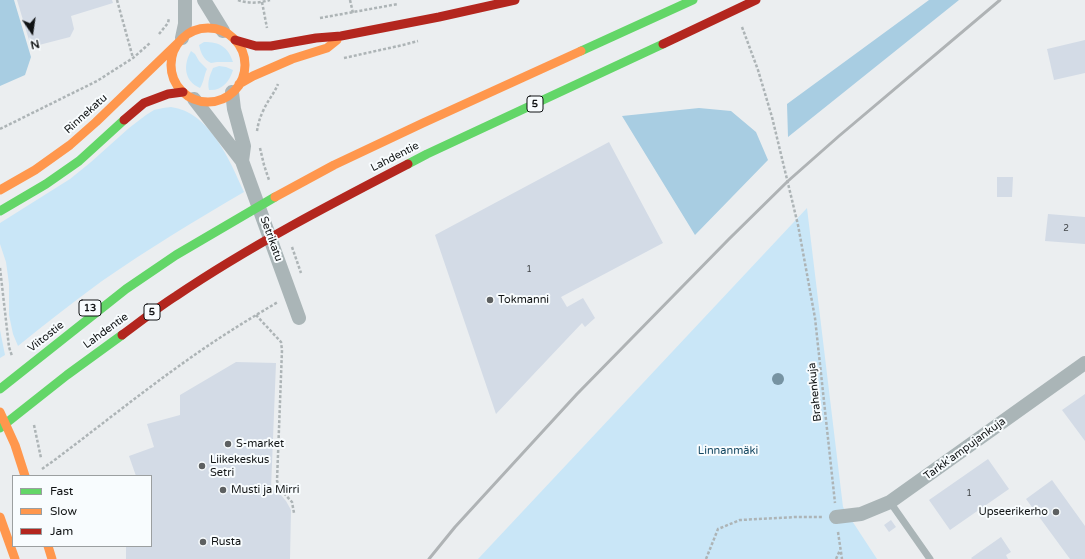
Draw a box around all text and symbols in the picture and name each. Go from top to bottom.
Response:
north arrow [12,12,52,52]
text: N [29,37,41,52]
street label: Rinnekatu [62,91,110,137]
road number: 5 [527,96,543,112]
street label: Lahdentie [369,139,421,175]
street label: Setrikatu [257,215,285,263]
house number: 2 [1063,224,1069,234]
house number: 1 [526,265,532,275]
place label: Tokmanni [498,293,549,307]
marker: Tokmanni [485,295,495,305]
road number: 13 [79,300,101,316]
road number: 5 [144,304,160,320]
street label: Lahdentie [81,310,131,352]
street label: Viitostie [25,319,67,355]
street label: Brahenkuja [805,362,825,422]
street label: Tarkk'ampujankuja [922,415,1008,483]
place label: S-market [236,437,284,451]
marker: S-market [223,439,233,449]
park label: Linnanmäki [698,444,758,458]
place label: Liikekeskus Setri [210,453,269,479]
marker: Liikekeskus Setri [197,461,207,471]
legend [12,475,152,547]
place label: Musti ja Mirri [231,483,299,497]
text: Fast [50,484,73,498]
marker: Musti ja Mirri [218,485,228,495]
house number: 1 [966,489,972,499]
text: Slow [50,504,77,518]
place label: Upseerikerho [979,505,1048,519]
marker: Upseerikerho [1051,507,1061,517]
text: Jam [50,524,73,538]
place label: Rusta [211,535,241,549]
marker: Rusta [198,537,208,547]

